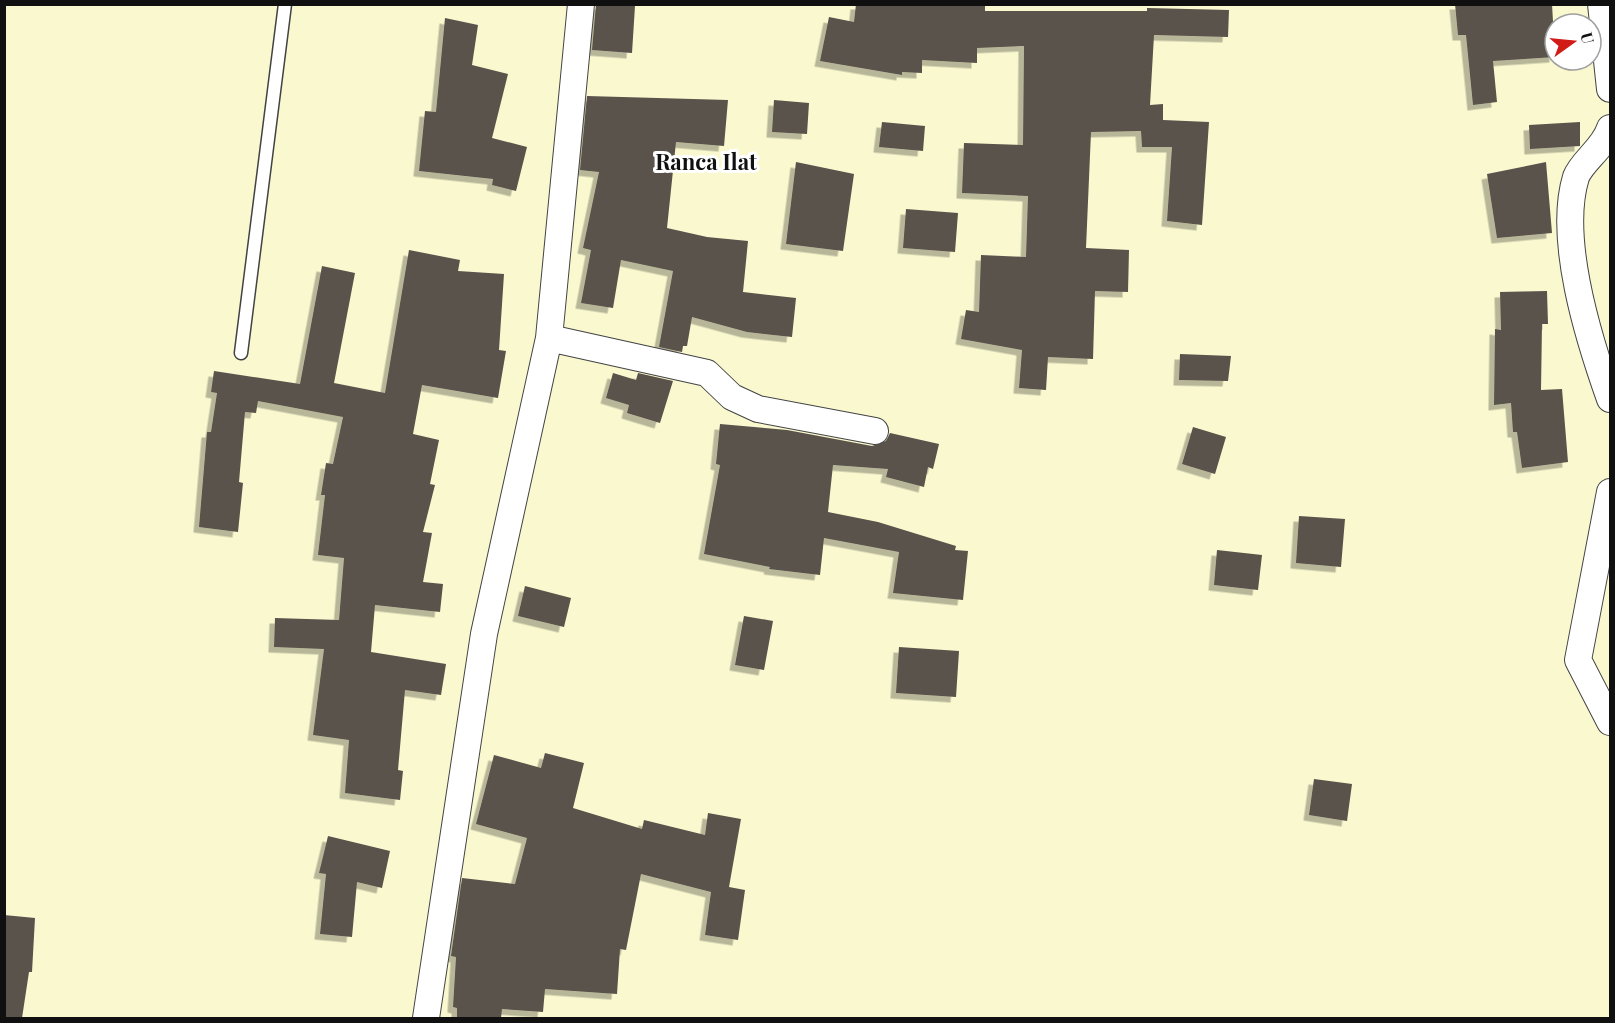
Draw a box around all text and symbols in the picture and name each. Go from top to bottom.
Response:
north arrow [1543,12,1603,72]
text: U [1576,30,1600,46]
district label: Ranca Ilat [655,146,757,176]

